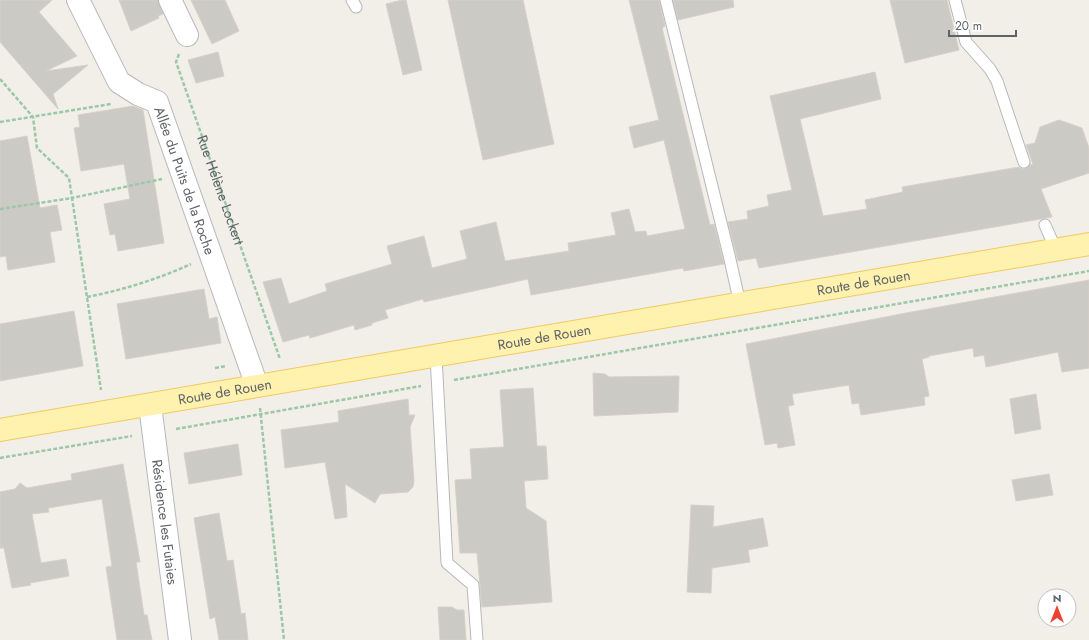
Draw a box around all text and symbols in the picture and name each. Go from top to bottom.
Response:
scale bar [949,12,1016,38]
text: 20 m [955,17,982,35]
street label: Allée du Puits de la Roche [149,104,220,257]
street label: Rue Hélène Lockert [192,132,249,248]
street label: Route de Rouen [815,265,912,300]
street label: Route de Rouen [496,319,592,355]
street label: Route de Rouen [176,374,273,409]
street label: Résidence les Futaies [147,458,183,586]
north arrow [1037,588,1077,628]
text: N [1053,590,1061,606]

